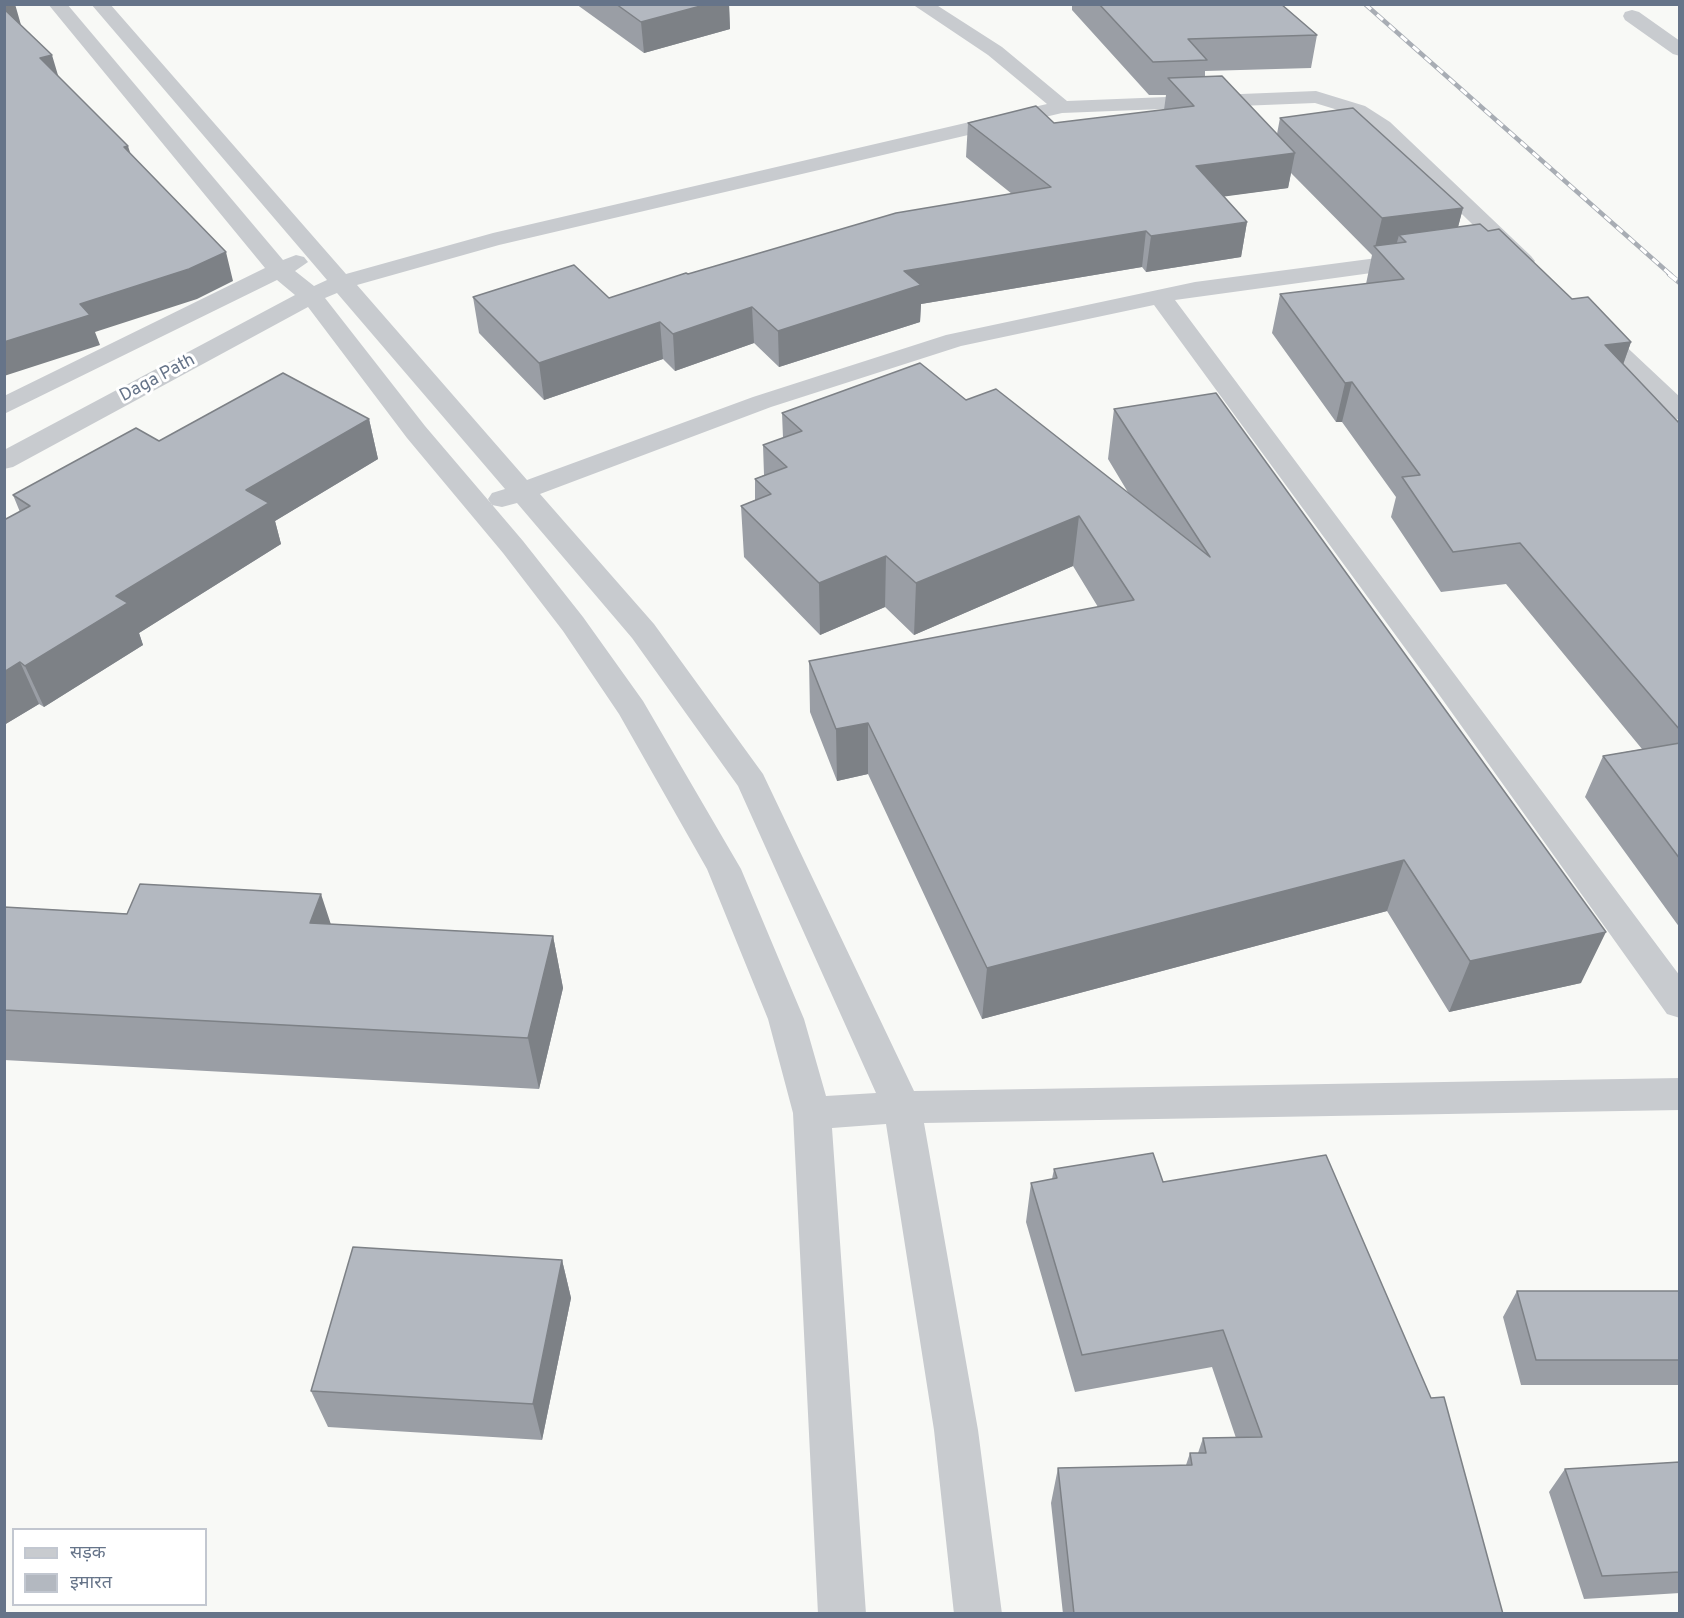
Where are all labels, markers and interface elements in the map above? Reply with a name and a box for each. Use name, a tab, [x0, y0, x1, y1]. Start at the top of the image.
street label: Daga Path	[117, 350, 199, 408]
legend	[12, 1528, 207, 1606]
text: सड़क	[70, 1542, 106, 1565]
text: इमारत	[70, 1572, 112, 1595]

